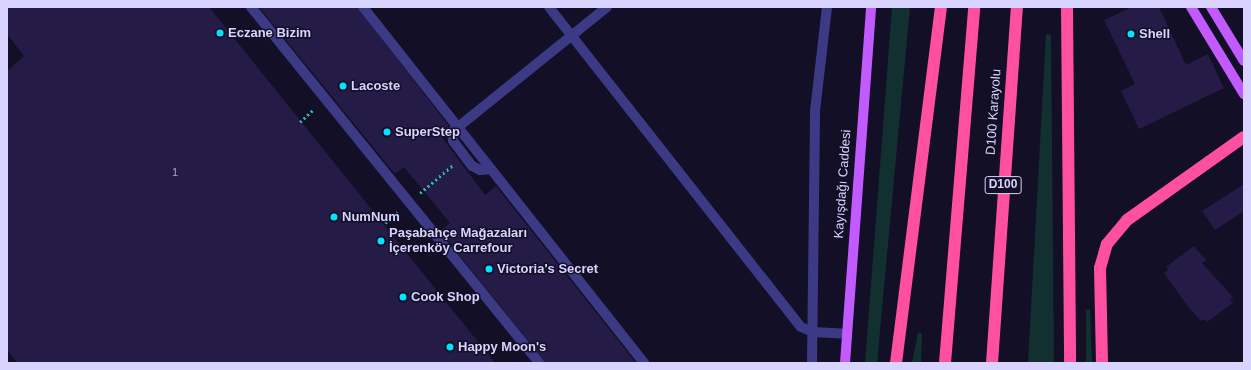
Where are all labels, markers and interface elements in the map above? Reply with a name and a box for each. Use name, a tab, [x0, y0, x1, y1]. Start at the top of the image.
place label: Eczane Bizim	[228, 25, 311, 41]
place label: Shell	[1139, 26, 1170, 42]
marker: Eczane Bizim	[215, 28, 225, 38]
marker: Shell	[1126, 29, 1136, 39]
street label: D100 Karayolu	[983, 69, 1005, 155]
place label: Lacoste	[351, 78, 400, 94]
marker: Lacoste	[338, 81, 348, 91]
place label: SuperStep	[395, 124, 460, 140]
marker: SuperStep	[382, 127, 392, 137]
street label: Kayışdağı Caddesi	[831, 129, 855, 239]
house number: 1	[172, 165, 178, 179]
road number: D100	[984, 175, 1022, 195]
place label: NumNum	[342, 209, 400, 225]
marker: NumNum	[329, 212, 339, 222]
place label: Paşabahçe Mağazaları İçerenköy Carrefour	[389, 226, 527, 257]
marker: Paşabahçe Mağazaları İçerenköy Carrefour	[376, 236, 386, 246]
place label: Victoria's Secret	[497, 261, 598, 277]
marker: Victoria's Secret	[484, 264, 494, 274]
place label: Cook Shop	[411, 289, 480, 305]
marker: Cook Shop	[398, 292, 408, 302]
place label: Happy Moon's	[458, 339, 546, 355]
marker: Happy Moon's	[445, 342, 455, 352]

